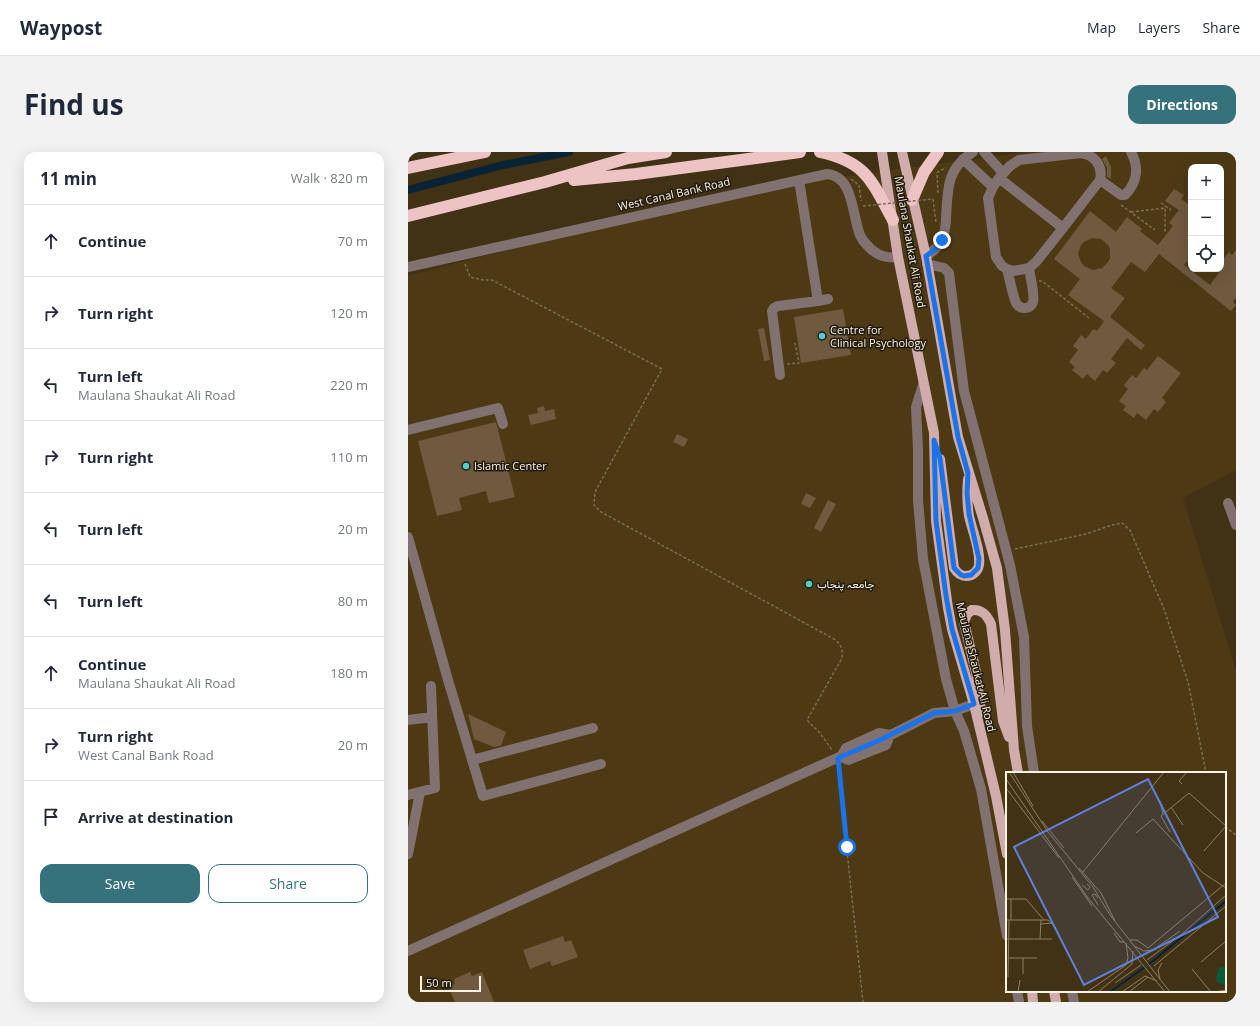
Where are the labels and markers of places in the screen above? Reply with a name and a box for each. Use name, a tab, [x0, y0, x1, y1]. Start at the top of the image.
place label: Centre for Clinical Psychology	[830, 322, 926, 350]
marker: Centre for Clinical Psychology	[817, 331, 827, 341]
place label: Islamic Center	[474, 458, 547, 473]
marker: Islamic Center	[461, 461, 471, 471]
place label: جامعہ پنجاب	[817, 576, 875, 592]
marker: جامعہ پنجاب	[804, 579, 814, 589]

